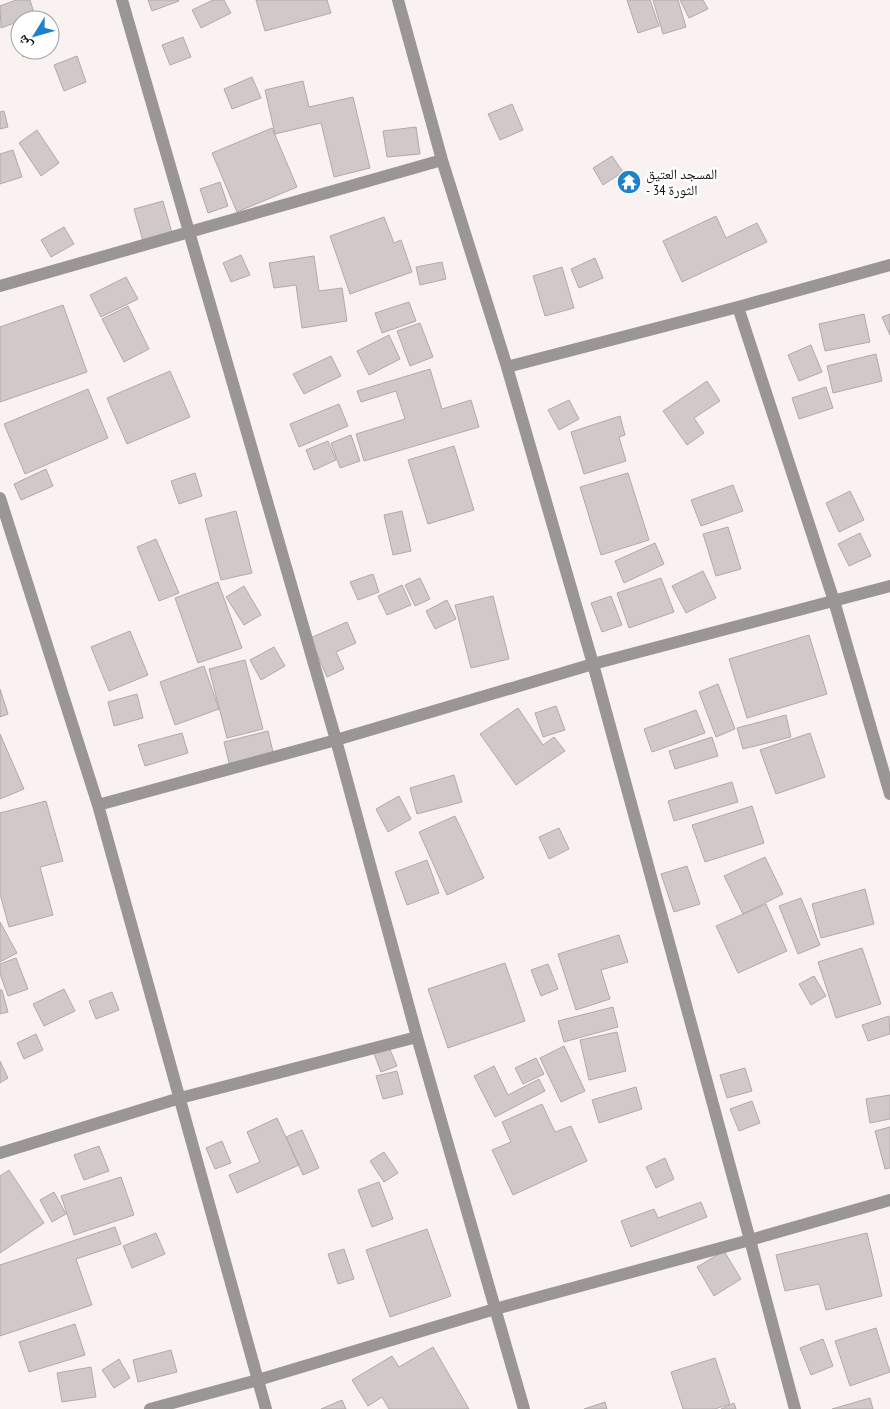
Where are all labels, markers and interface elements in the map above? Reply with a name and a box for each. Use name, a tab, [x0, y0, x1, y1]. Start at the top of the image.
north arrow	[10, 10, 60, 60]
text: ش	[13, 31, 36, 54]
place label: المسجد العتيق - الثورة 34	[646, 165, 717, 199]
temple icon: المسجد العتيق - الثورة 34	[616, 169, 642, 195]

